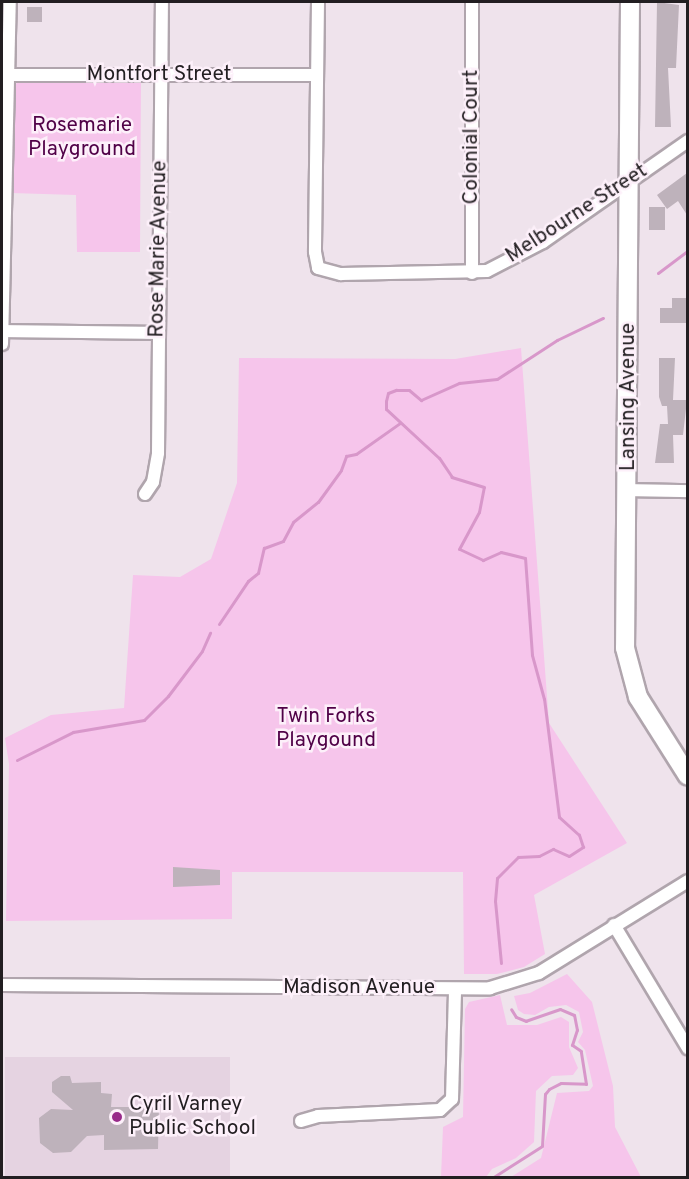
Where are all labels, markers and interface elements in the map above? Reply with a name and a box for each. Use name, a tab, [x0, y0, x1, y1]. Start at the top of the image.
street label: Montfort Street	[86, 62, 232, 88]
street label: Colonial Court	[459, 70, 485, 204]
park label: Rosemarie Playground	[28, 113, 136, 163]
street label: Melbourne Street	[501, 159, 653, 269]
street label: Rose Marie Avenue	[145, 160, 173, 338]
street label: Lansing Avenue	[616, 322, 642, 472]
park label: Twin Forks Playgound	[276, 704, 376, 754]
street label: Madison Avenue	[283, 975, 435, 1001]
place label: Cyril Varney Public School	[129, 1092, 256, 1142]
marker: Cyril Varney Public School	[110, 1110, 124, 1124]

